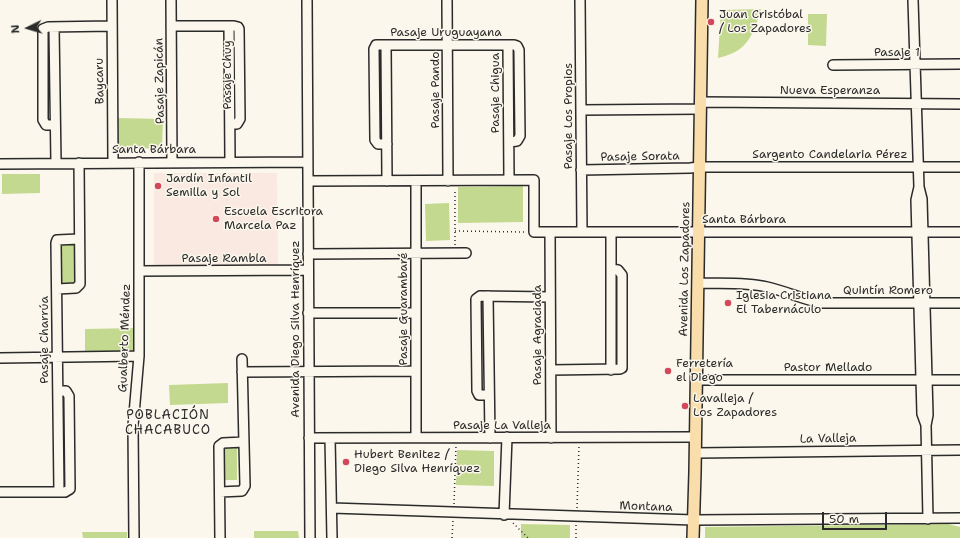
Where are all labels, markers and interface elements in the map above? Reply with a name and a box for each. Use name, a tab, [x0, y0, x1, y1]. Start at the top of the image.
north arrow	[8, 8, 48, 48]
place label: Juan Cristóbal / Los Zapadores	[719, 8, 812, 36]
marker: Juan Cristóbal / Los Zapadores	[706, 17, 716, 27]
text: N	[8, 24, 23, 34]
street label: Pasaje Uruguayana	[390, 26, 502, 40]
street label: Pasaje Zapicán	[152, 38, 168, 124]
street label: Pasaje Chuy	[221, 40, 235, 110]
street label: Pasaje 1	[874, 46, 920, 60]
street label: Pasaje Pando	[429, 52, 443, 128]
street label: Pasaje Chigua	[489, 53, 503, 133]
street label: Baycaru	[92, 58, 108, 104]
street label: Pasaje Los Propios	[562, 63, 576, 169]
street label: Nueva Esperanza	[780, 84, 880, 98]
street label: Santa Bárbara	[112, 143, 196, 157]
street label: Sargento Candelaria Pérez	[752, 148, 908, 162]
street label: Pasaje Sorata	[600, 149, 680, 165]
place label: Jardín Infantil Semilla y Sol	[166, 172, 252, 200]
marker: Jardín Infantil Semilla y Sol	[153, 181, 163, 191]
street label: Avenida Los Zapadores	[677, 201, 693, 337]
place label: Escuela Escritora Marcela Paz	[224, 205, 323, 233]
street label: Santa Bárbara	[702, 213, 786, 227]
marker: Escuela Escritora Marcela Paz	[211, 214, 221, 224]
street label: Avenida Diego Silva Henríquez	[289, 240, 303, 418]
street label: Pasaje Rambla	[182, 252, 266, 266]
street label: Pasaje Guarambaré	[397, 253, 411, 365]
street label: Gualberto Méndez	[116, 283, 134, 393]
street label: Quintín Romero	[843, 284, 933, 298]
street label: Pasaje Agraciada	[531, 285, 545, 385]
place label: Iglesia Cristiana El Tabernáculo	[736, 289, 831, 317]
street label: Pasaje Charrúa	[38, 296, 52, 384]
marker: Iglesia Cristiana El Tabernáculo	[723, 298, 733, 308]
place label: Ferretería el Diego	[676, 357, 733, 385]
street label: Pastor Mellado	[784, 361, 872, 375]
marker: Ferretería el Diego	[663, 366, 673, 376]
place label: Lavalleja / Los Zapadores	[693, 392, 777, 420]
marker: Lavalleja / Los Zapadores	[680, 401, 690, 411]
district label: POBLACIÓN CHACABUCO	[125, 408, 211, 439]
street label: Pasaje La Valleja	[453, 419, 551, 433]
street label: La Valleja	[799, 431, 857, 447]
place label: Hubert Benitez / Diego Silva Henríquez	[354, 448, 480, 476]
marker: Hubert Benitez / Diego Silva Henríquez	[341, 457, 351, 467]
street label: Montana	[619, 499, 673, 515]
scale bar	[824, 504, 889, 530]
text: 50 m	[829, 511, 859, 527]

